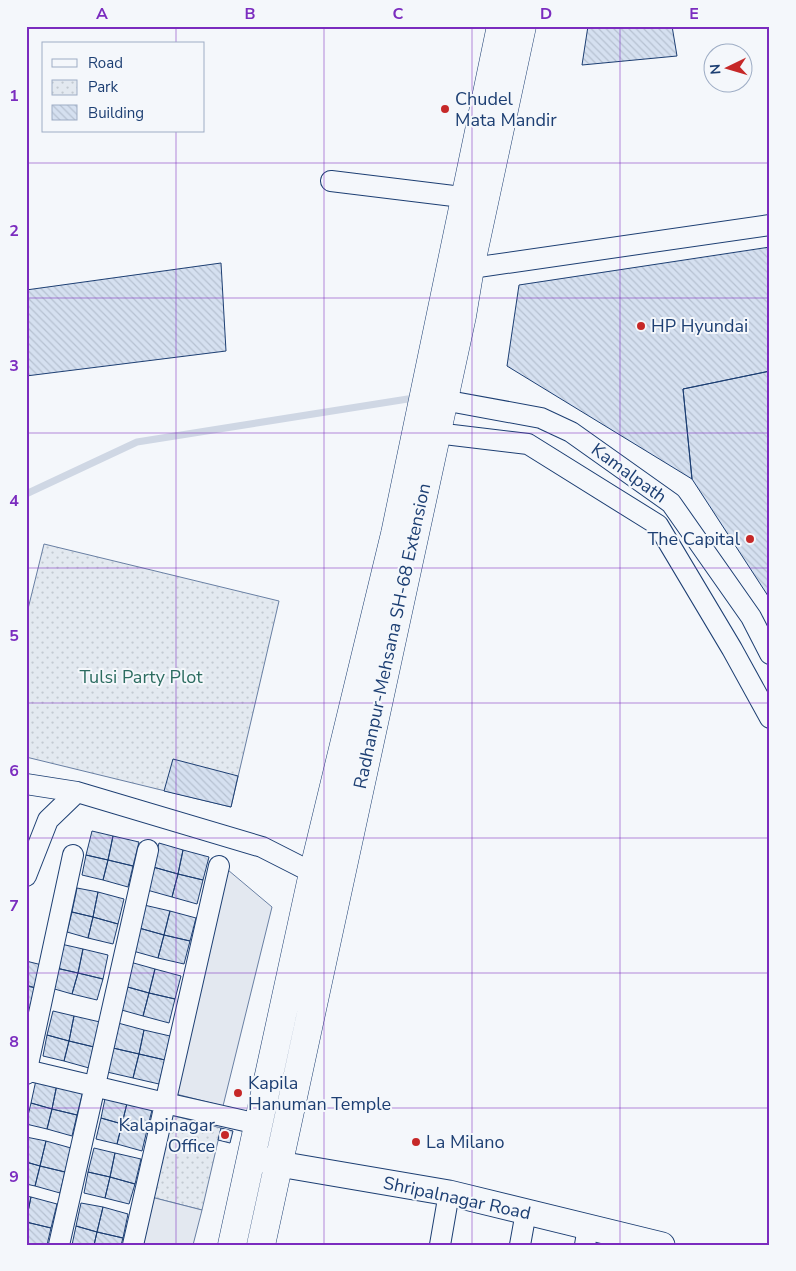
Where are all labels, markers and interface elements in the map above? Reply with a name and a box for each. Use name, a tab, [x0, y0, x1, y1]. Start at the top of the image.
text: A	[96, 3, 108, 25]
text: B	[244, 3, 256, 25]
text: C	[393, 3, 404, 25]
text: D	[540, 3, 552, 25]
text: E	[689, 3, 699, 25]
legend	[42, 42, 205, 132]
north arrow	[704, 42, 754, 92]
text: Road	[88, 53, 123, 73]
text: N	[706, 63, 725, 75]
text: Park	[88, 77, 118, 97]
text: 1	[9, 85, 19, 107]
place label: Chudel Mata Mandir	[455, 87, 557, 132]
text: Building	[88, 103, 144, 123]
marker: Chudel Mata Mandir	[439, 103, 451, 115]
text: 2	[9, 220, 19, 242]
place label: HP Hyundai	[651, 314, 748, 338]
marker: HP Hyundai	[635, 320, 647, 332]
text: 3	[9, 355, 19, 377]
street label: Kamalpath	[587, 438, 671, 508]
street label: Radhanpur-Mehsana SH-68 Extension	[348, 481, 436, 791]
text: 4	[9, 490, 19, 512]
place label: The Capital	[648, 527, 741, 551]
marker: The Capital	[744, 533, 756, 545]
text: 5	[9, 625, 19, 647]
park label: Tulsi Party Plot	[80, 665, 203, 689]
text: 6	[9, 760, 19, 782]
text: 7	[9, 895, 19, 917]
text: 8	[9, 1031, 19, 1053]
place label: Kapila Hanuman Temple	[248, 1071, 391, 1116]
marker: Kapila Hanuman Temple	[232, 1087, 244, 1099]
place label: Kalapinagar Office	[118, 1113, 216, 1158]
marker: Kalapinagar Office	[219, 1129, 231, 1141]
place label: La Milano	[426, 1130, 505, 1154]
marker: La Milano	[410, 1136, 422, 1148]
text: 9	[9, 1166, 19, 1188]
street label: Shripalnagar Road	[381, 1171, 533, 1225]

